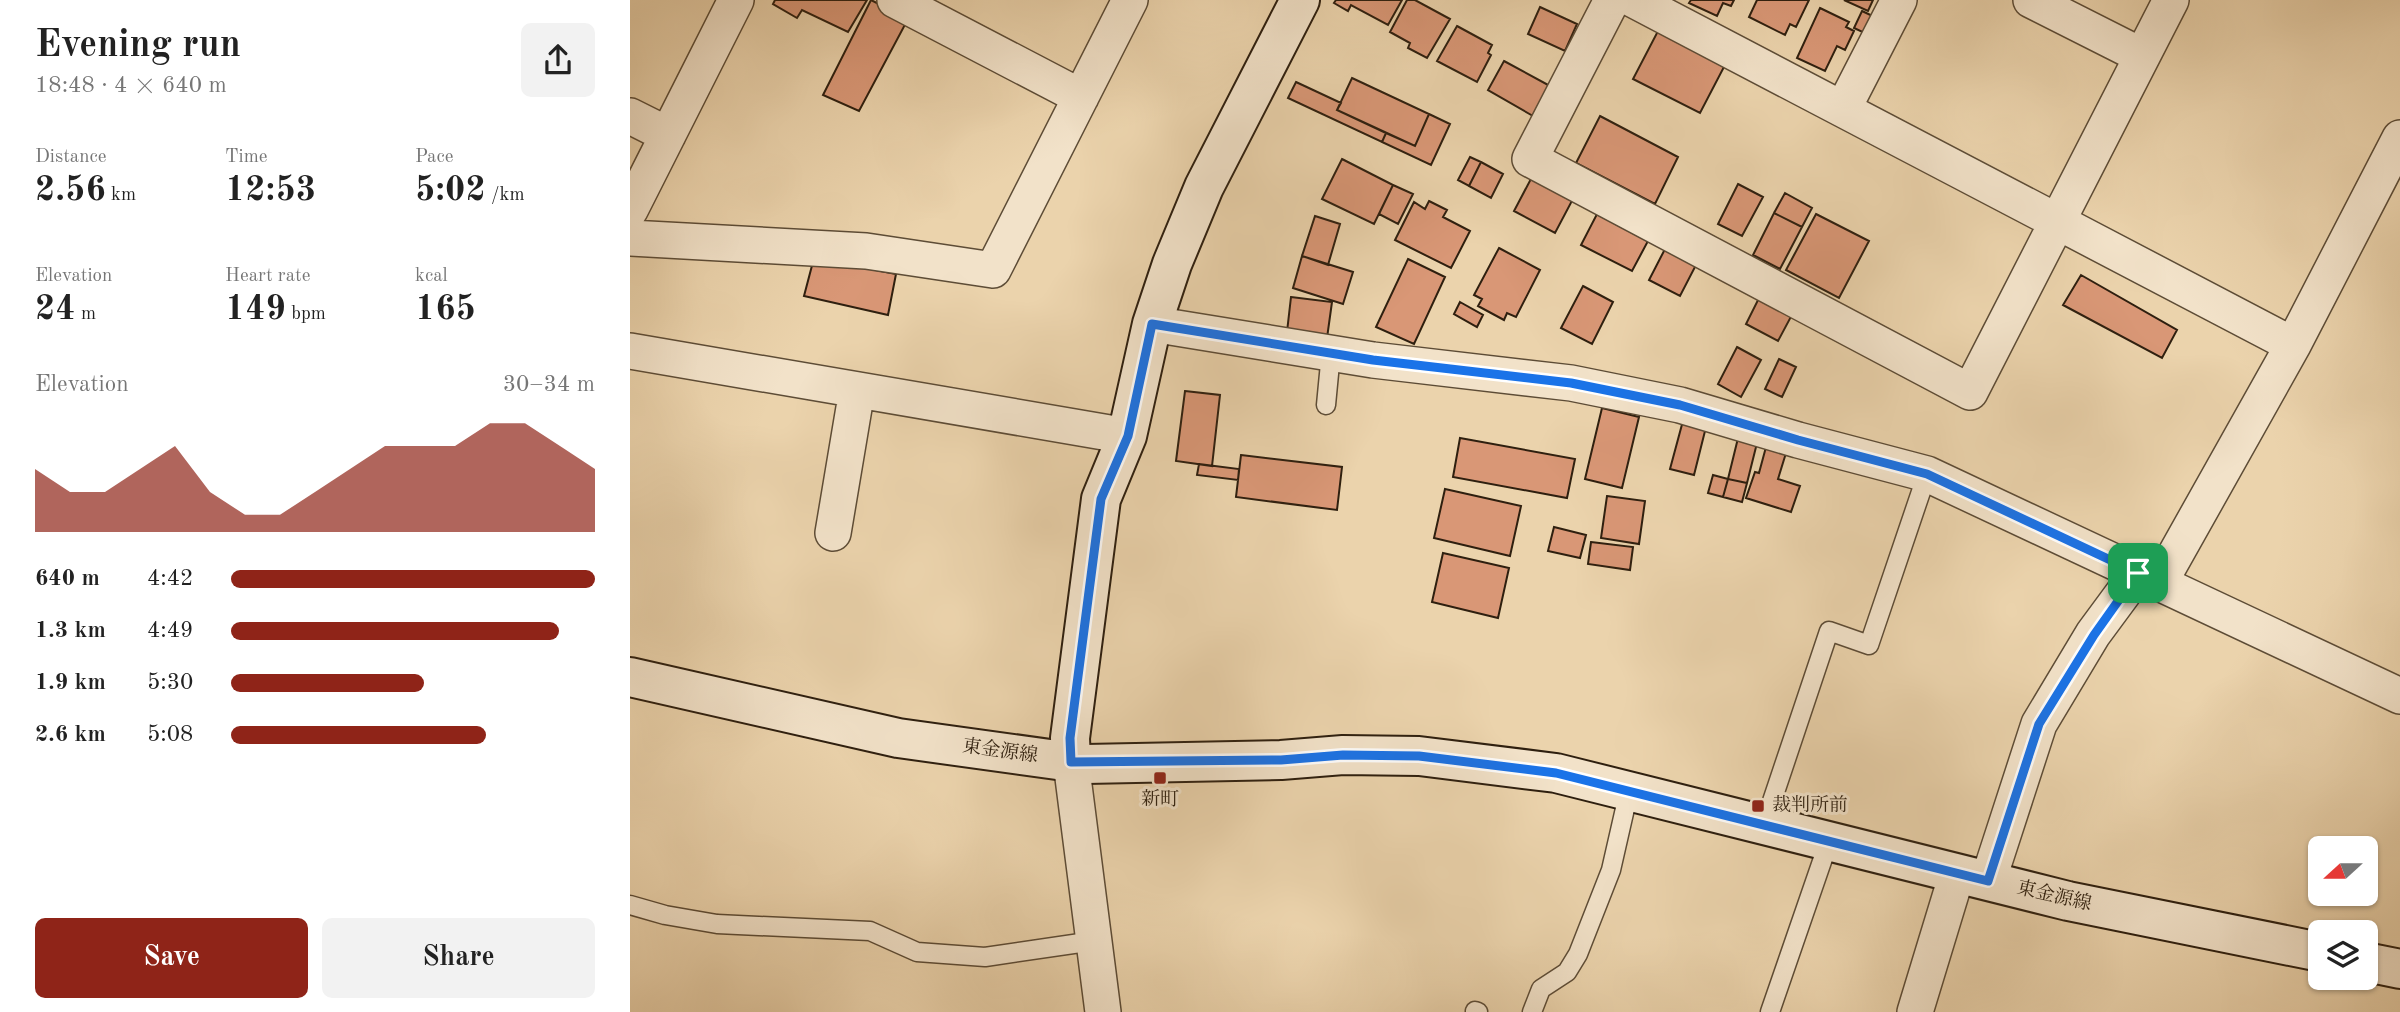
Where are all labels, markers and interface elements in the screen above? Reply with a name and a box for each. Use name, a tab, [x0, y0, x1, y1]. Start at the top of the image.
button: share	[521, 23, 595, 97]
text: Evening run	[35, 27, 241, 65]
text: 18:48 · 4 × 640 m	[35, 74, 227, 97]
text: Distance	[35, 148, 107, 167]
text: Time	[225, 148, 268, 167]
text: Pace	[415, 148, 454, 167]
text: 2.56	[35, 173, 106, 208]
text: 12:53	[225, 173, 316, 208]
text: 5:02	[415, 173, 486, 208]
text: km	[106, 186, 136, 205]
text: /km	[486, 186, 525, 205]
text: Elevation	[35, 267, 112, 286]
text: Heart rate	[225, 267, 310, 286]
text: kcal	[415, 267, 448, 286]
text: 24	[35, 292, 76, 327]
text: 149	[225, 292, 286, 327]
text: 165	[415, 292, 476, 327]
text: m	[76, 305, 96, 324]
text: bpm	[286, 305, 326, 324]
text: Elevation	[35, 373, 129, 396]
text: 30–34 m	[503, 373, 595, 396]
pin	[2108, 543, 2168, 603]
icon: arrive	[2119, 554, 2157, 592]
text: 640 m	[35, 567, 100, 590]
text: 4:42	[147, 567, 193, 590]
text: 1.3 km	[35, 619, 106, 642]
text: 4:49	[147, 619, 193, 642]
text: 1.9 km	[35, 671, 106, 694]
text: 5:30	[147, 671, 193, 694]
text: 2.6 km	[35, 723, 106, 746]
text: 5:08	[147, 723, 193, 746]
street label: 東金源線	[961, 734, 1039, 767]
marker: 新町	[1152, 770, 1168, 786]
place label: 新町	[1141, 789, 1179, 810]
place label: 裁判所前	[1772, 794, 1848, 816]
marker: 裁判所前	[1750, 798, 1766, 814]
north arrow	[2308, 836, 2378, 906]
map controls	[2308, 836, 2378, 990]
street label: 東金源線	[2015, 876, 2094, 915]
button: Save	[35, 918, 308, 998]
button: Share	[322, 918, 595, 998]
button: layers	[2308, 920, 2378, 990]

